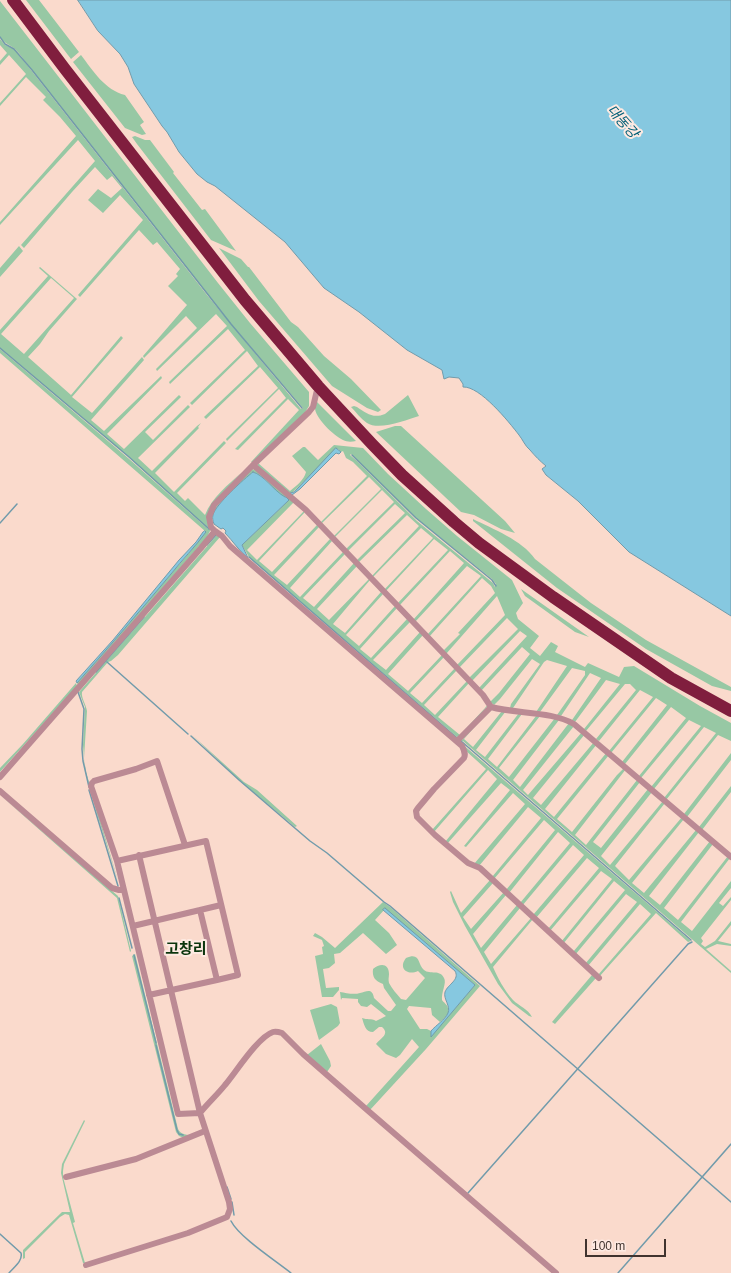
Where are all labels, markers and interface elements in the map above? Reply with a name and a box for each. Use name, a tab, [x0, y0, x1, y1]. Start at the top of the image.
water label: 대동강	[603, 102, 641, 142]
district label: 고창리	[165, 941, 207, 959]
scale bar	[587, 1231, 668, 1257]
text: 100 m	[592, 1239, 625, 1253]

